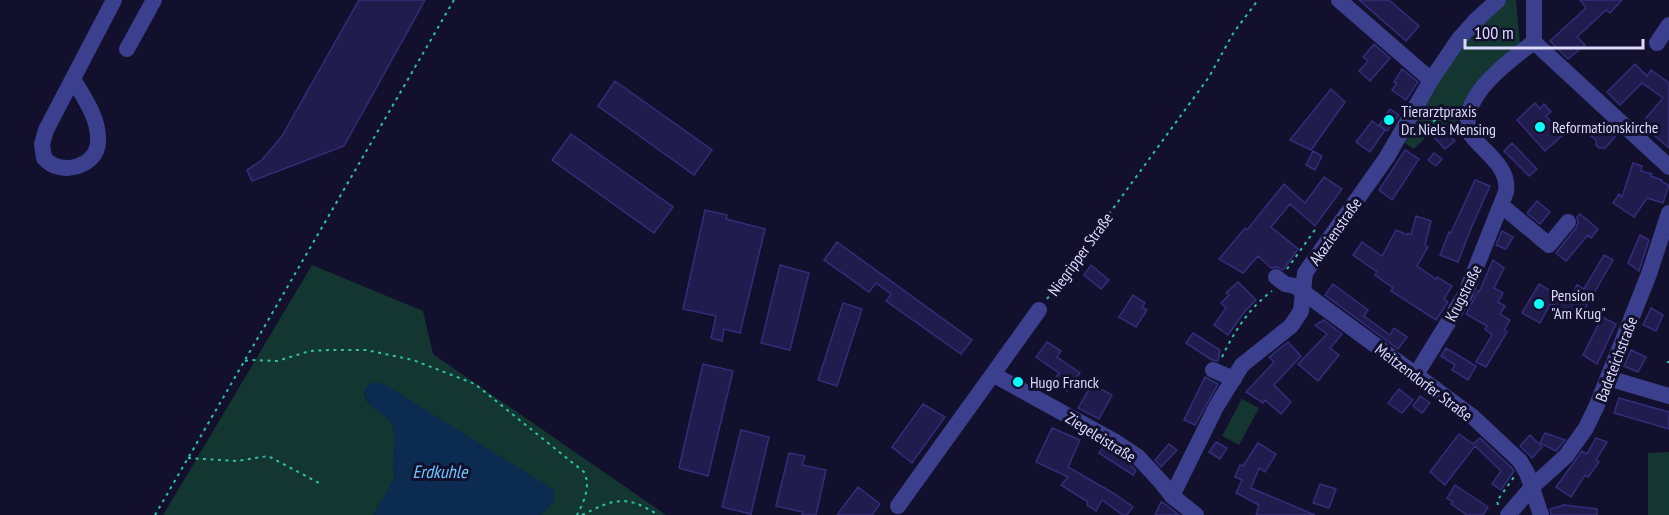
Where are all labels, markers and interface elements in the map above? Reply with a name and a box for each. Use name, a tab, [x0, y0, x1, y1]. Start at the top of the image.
scale bar	[1465, 12, 1644, 50]
text: 100 m	[1474, 21, 1514, 44]
place label: Tierarztpraxis Dr. Niels Mensing	[1401, 101, 1496, 139]
marker: Tierarztpraxis Dr. Niels Mensing	[1382, 113, 1396, 127]
place label: Reformationskirche	[1552, 117, 1658, 137]
marker: Reformationskirche	[1533, 120, 1547, 134]
street label: Akazienstraße	[1304, 193, 1366, 269]
street label: Niegripper Straße	[1043, 208, 1117, 300]
street label: Krugstraße	[1440, 261, 1486, 325]
place label: Pension "Am Krug"	[1551, 285, 1606, 323]
marker: Pension "Am Krug"	[1532, 297, 1546, 311]
street label: Badeteichstraße	[1591, 314, 1641, 404]
street label: Meitzendorfer Straße	[1371, 339, 1477, 425]
place label: Hugo Franck	[1030, 372, 1100, 392]
marker: Hugo Franck	[1011, 375, 1025, 389]
street label: Ziegeleistraße	[1062, 408, 1140, 466]
water label: Erdkuhle	[413, 460, 469, 483]

